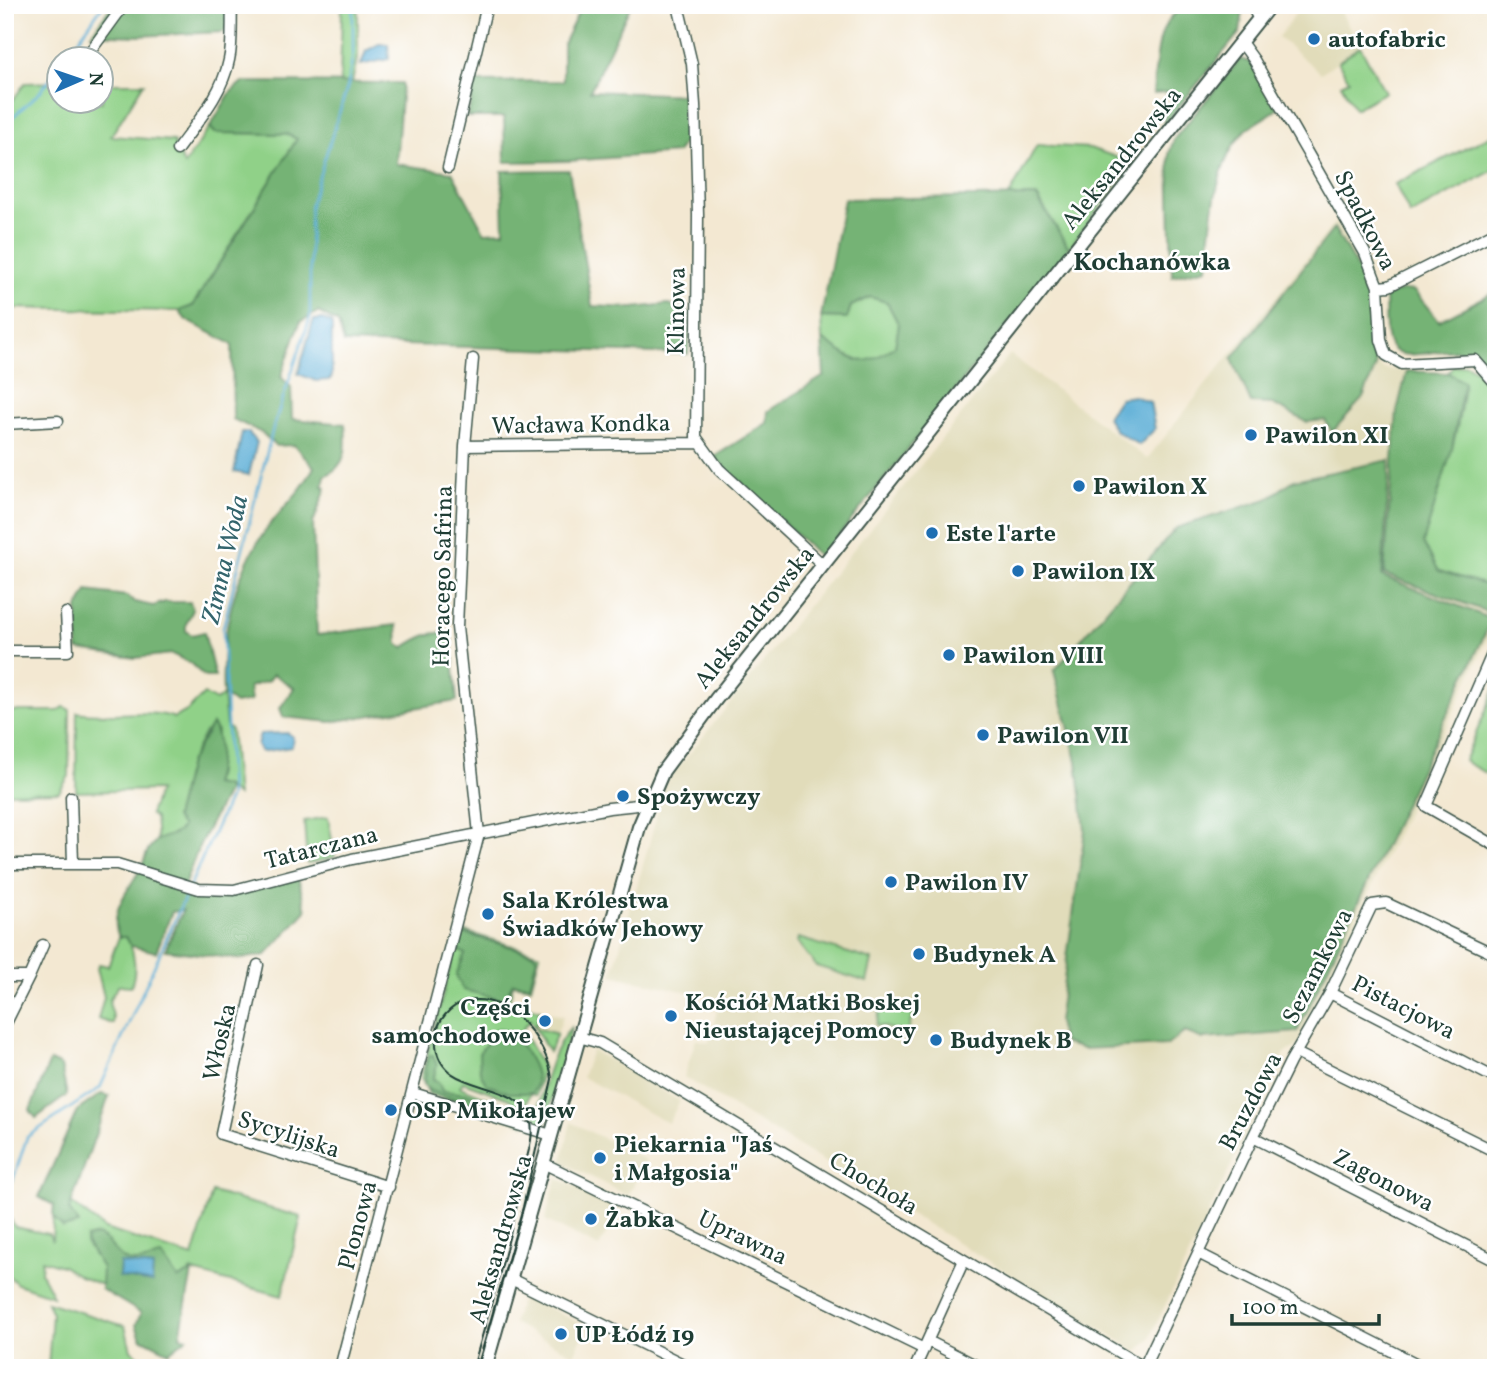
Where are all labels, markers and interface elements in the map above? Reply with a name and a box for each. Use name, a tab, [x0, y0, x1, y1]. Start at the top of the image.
place label: autofabric	[1328, 24, 1446, 58]
marker: autofabric	[1306, 31, 1322, 47]
north arrow	[46, 46, 116, 116]
text: N	[82, 72, 108, 87]
street label: Aleksandrowska	[1054, 81, 1191, 238]
street label: Spadkowa	[1324, 165, 1404, 277]
district label: Kochanówka	[1073, 245, 1231, 281]
street label: Klinowa	[660, 267, 696, 355]
street label: Wacława Kondka	[491, 407, 671, 445]
place label: Pawilon XI	[1265, 420, 1388, 454]
marker: Pawilon XI	[1243, 427, 1259, 443]
place label: Pawilon X	[1093, 471, 1207, 505]
marker: Pawilon X	[1071, 478, 1087, 494]
street label: Horacego Safrina	[425, 485, 463, 667]
water label: Zimna Woda	[193, 492, 258, 628]
place label: Este l'arte	[946, 518, 1056, 552]
marker: Este l'arte	[924, 525, 940, 541]
street label: Aleksandrowska	[687, 540, 824, 697]
place label: Pawilon IX	[1032, 556, 1156, 590]
marker: Pawilon IX	[1010, 563, 1026, 579]
place label: Pawilon VIII	[963, 640, 1104, 674]
marker: Pawilon VIII	[941, 647, 957, 663]
place label: Pawilon VII	[997, 720, 1129, 754]
marker: Pawilon VII	[975, 727, 991, 743]
place label: Spożywczy	[637, 781, 761, 815]
marker: Spożywczy	[615, 788, 631, 804]
street label: Tatarczana	[261, 818, 382, 879]
place label: Pawilon IV	[905, 867, 1029, 901]
marker: Pawilon IV	[883, 874, 899, 890]
place label: Sala Królestwa Świadków Jehowy	[502, 885, 704, 947]
street label: Sezamkowa	[1275, 903, 1362, 1031]
marker: Sala Królestwa Świadków Jehowy	[480, 906, 496, 922]
place label: Budynek A	[933, 939, 1056, 973]
marker: Budynek A	[911, 946, 927, 962]
street label: Pistacjowa	[1345, 968, 1461, 1049]
place label: Kościół Matki Boskej Nieustającej Pomocy	[685, 987, 920, 1049]
place label: Części samochodowe	[372, 992, 531, 1054]
street label: Włoska	[195, 1000, 246, 1085]
marker: Kościół Matki Boskej Nieustającej Pomocy	[663, 1008, 679, 1024]
marker: Części samochodowe	[537, 1013, 553, 1029]
place label: Budynek B	[950, 1025, 1072, 1059]
marker: Budynek B	[928, 1032, 944, 1048]
street label: Bruzdowa	[1212, 1047, 1292, 1157]
place label: OSP Mikołajew	[405, 1095, 576, 1129]
marker: OSP Mikołajew	[383, 1102, 399, 1118]
street label: Sycylijska	[233, 1103, 344, 1168]
place label: Piekarnia "Jaś i Małgosia"	[614, 1129, 773, 1191]
street label: Zagonowa	[1327, 1142, 1440, 1222]
street label: Chochoła	[822, 1145, 924, 1225]
marker: Piekarnia "Jaś i Małgosia"	[592, 1150, 608, 1166]
street label: Aleksandrowska	[461, 1151, 542, 1328]
street label: Plonowa	[331, 1177, 387, 1274]
street label: Uprawna	[691, 1202, 793, 1275]
place label: Żabka	[605, 1204, 675, 1238]
marker: Żabka	[583, 1211, 599, 1227]
scale bar	[1232, 1282, 1378, 1326]
text: 100 m	[1242, 1294, 1299, 1323]
place label: UP Łódź 19	[575, 1319, 694, 1353]
marker: UP Łódź 19	[553, 1326, 569, 1342]

